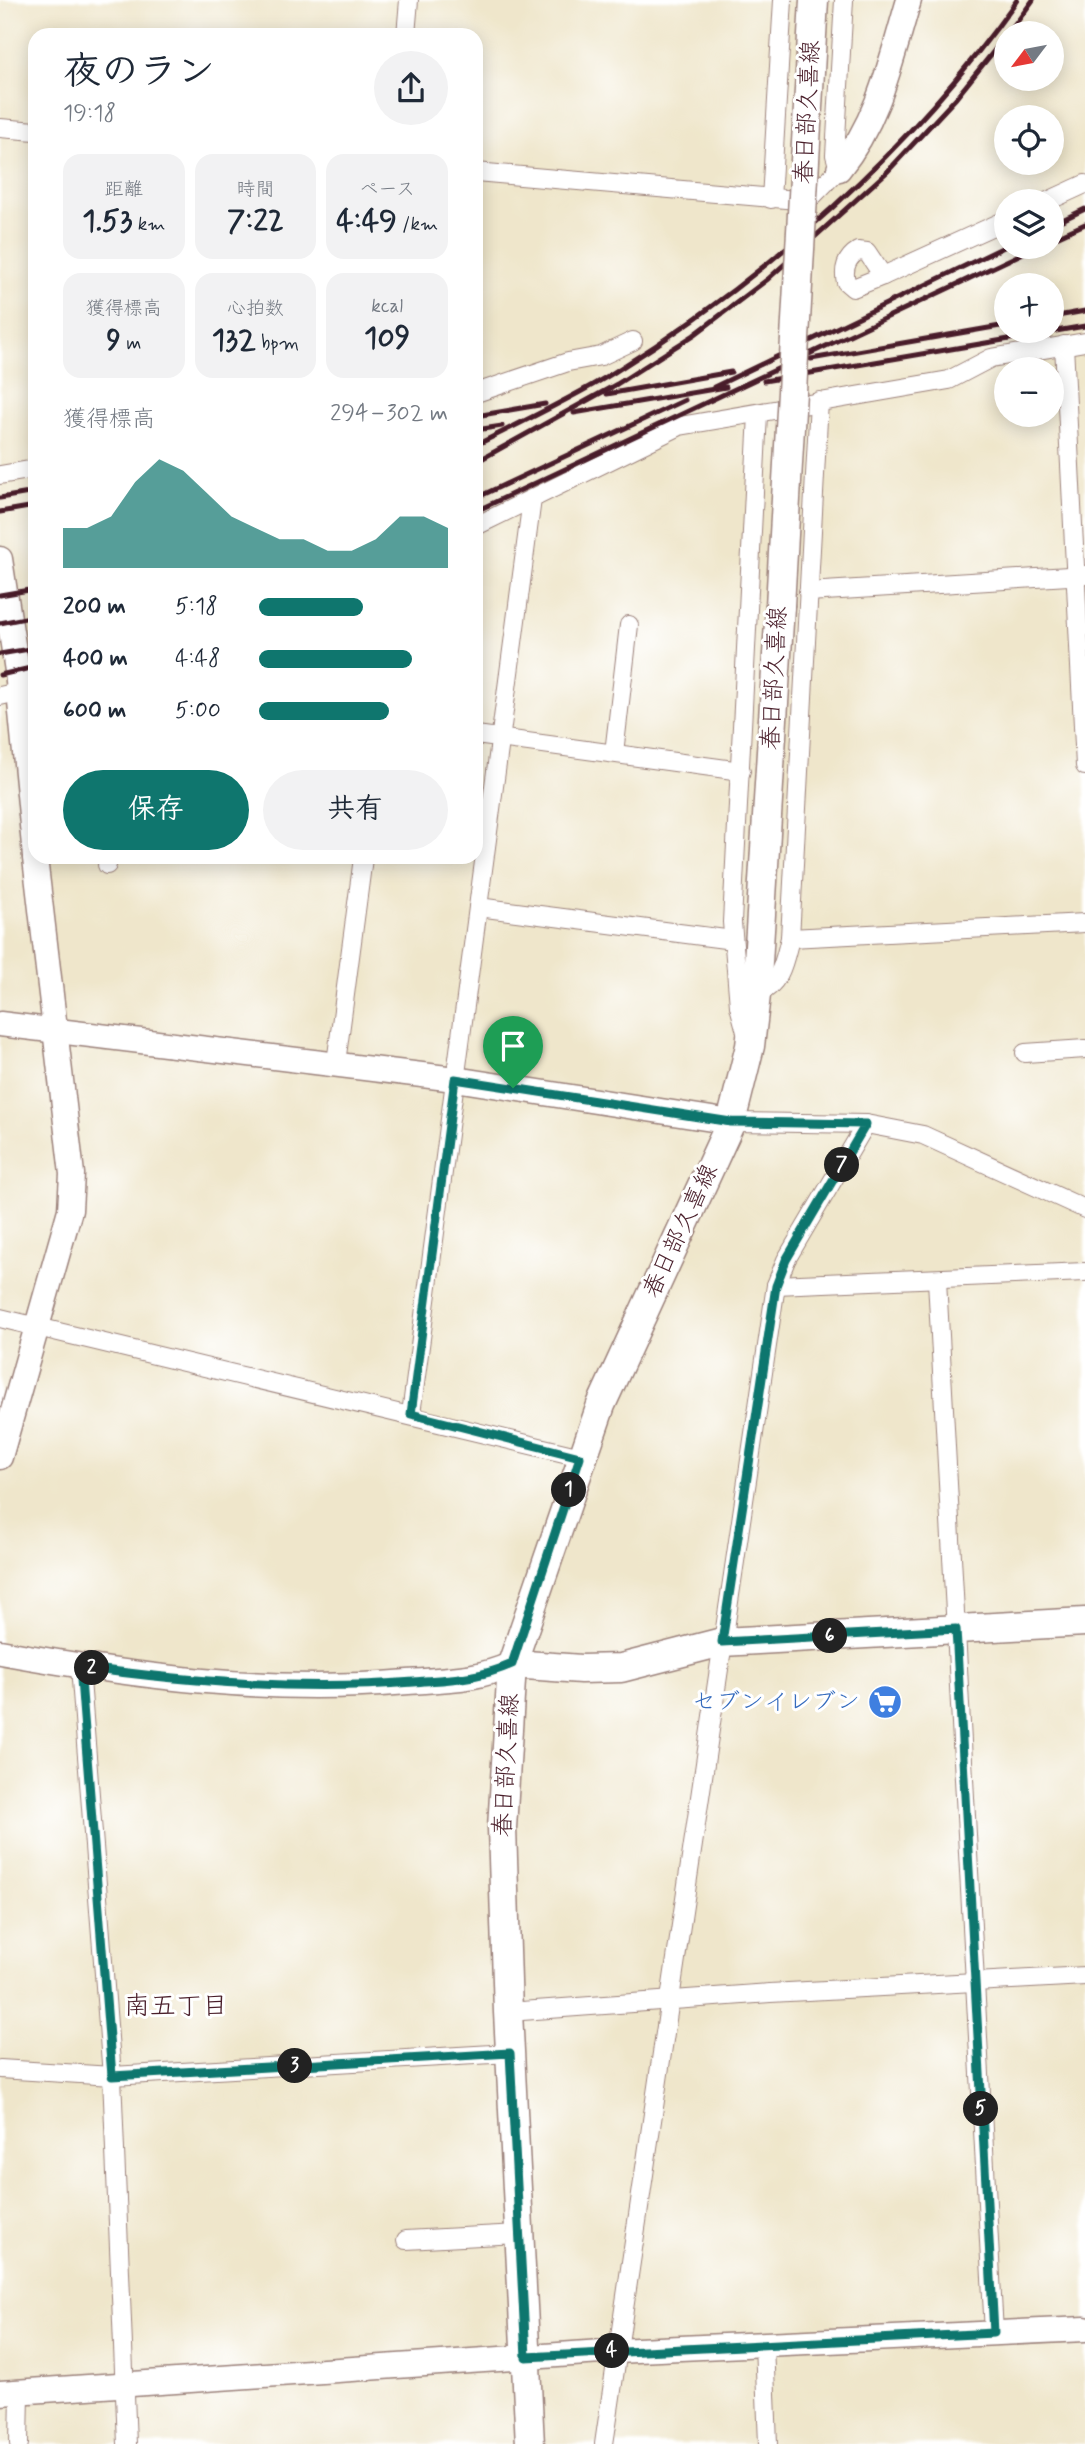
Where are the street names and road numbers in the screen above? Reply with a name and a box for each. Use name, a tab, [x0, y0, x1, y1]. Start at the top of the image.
street label: 春日部久喜線	[789, 39, 827, 185]
street label: 春日部久喜線	[756, 605, 794, 751]
street label: 春日部久喜線	[637, 1159, 725, 1303]
street label: 春日部久喜線	[488, 1692, 526, 1838]

